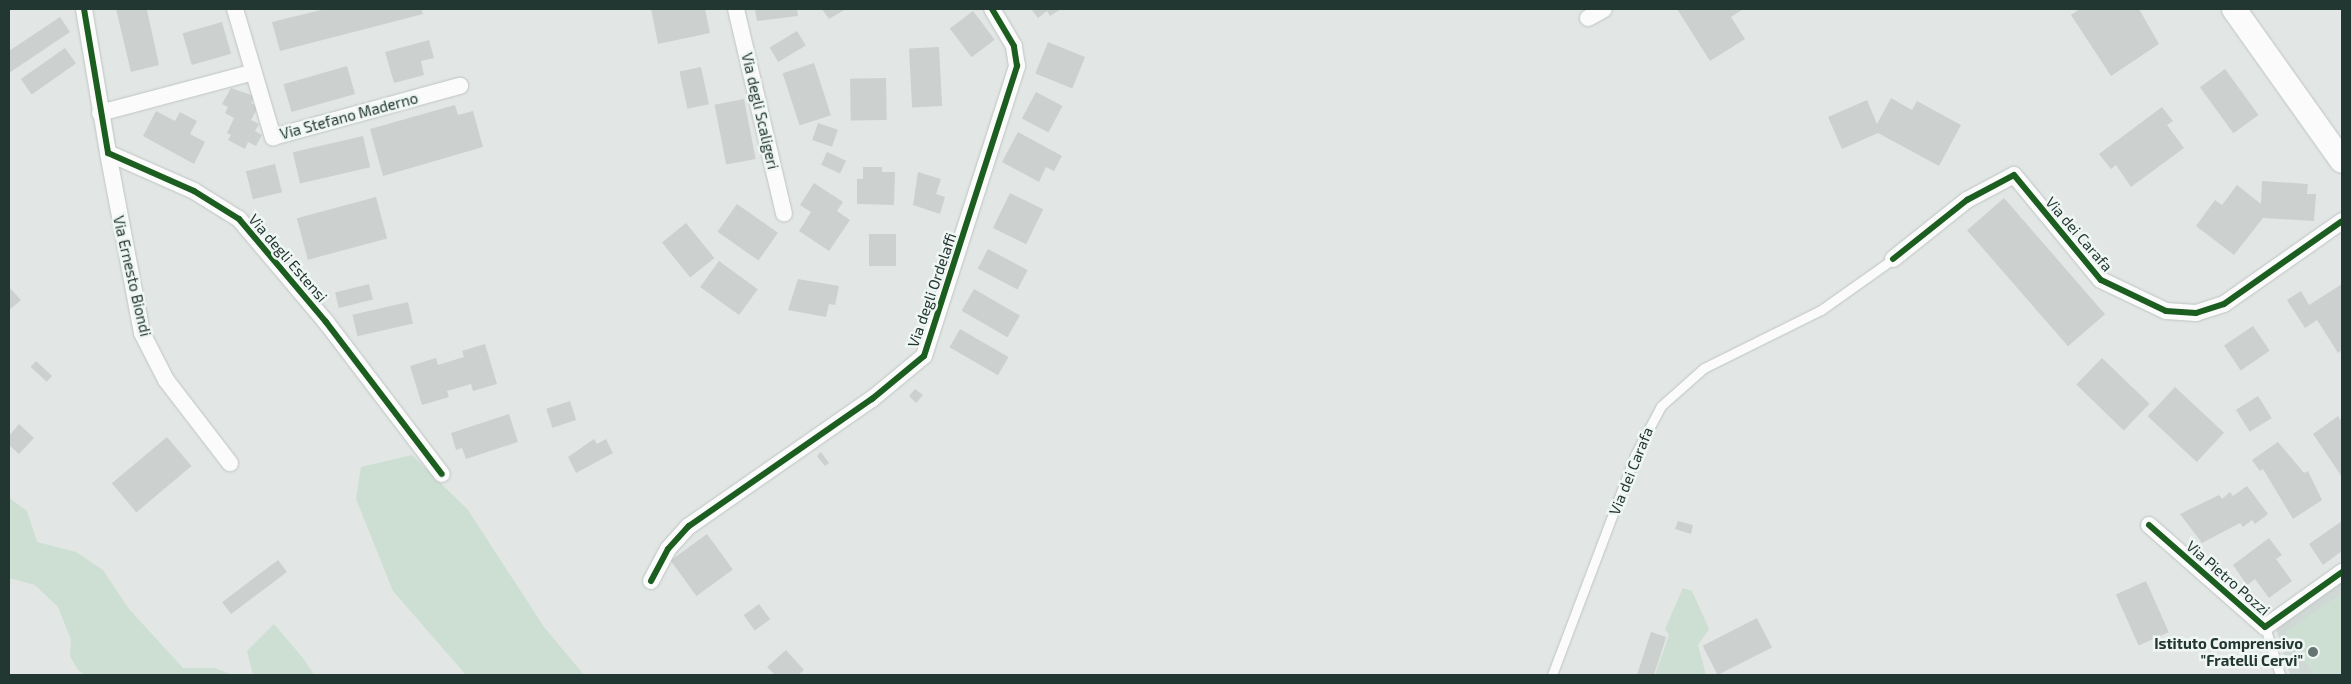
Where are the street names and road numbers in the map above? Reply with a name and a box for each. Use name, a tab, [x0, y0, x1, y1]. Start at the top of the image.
street label: Via degli Scaligeri	[738, 51, 782, 171]
street label: Via Stefano Maderno	[278, 89, 420, 143]
street label: Via dei Carafa	[2042, 193, 2116, 275]
street label: Via degli Estensi	[245, 210, 331, 306]
street label: Via Ernesto Biondi	[109, 214, 155, 338]
street label: Via degli Ordelaffi	[904, 230, 960, 350]
street label: Via dei Carafa	[1605, 424, 1657, 518]
street label: Via Pietro Pozzi	[2183, 537, 2273, 619]

